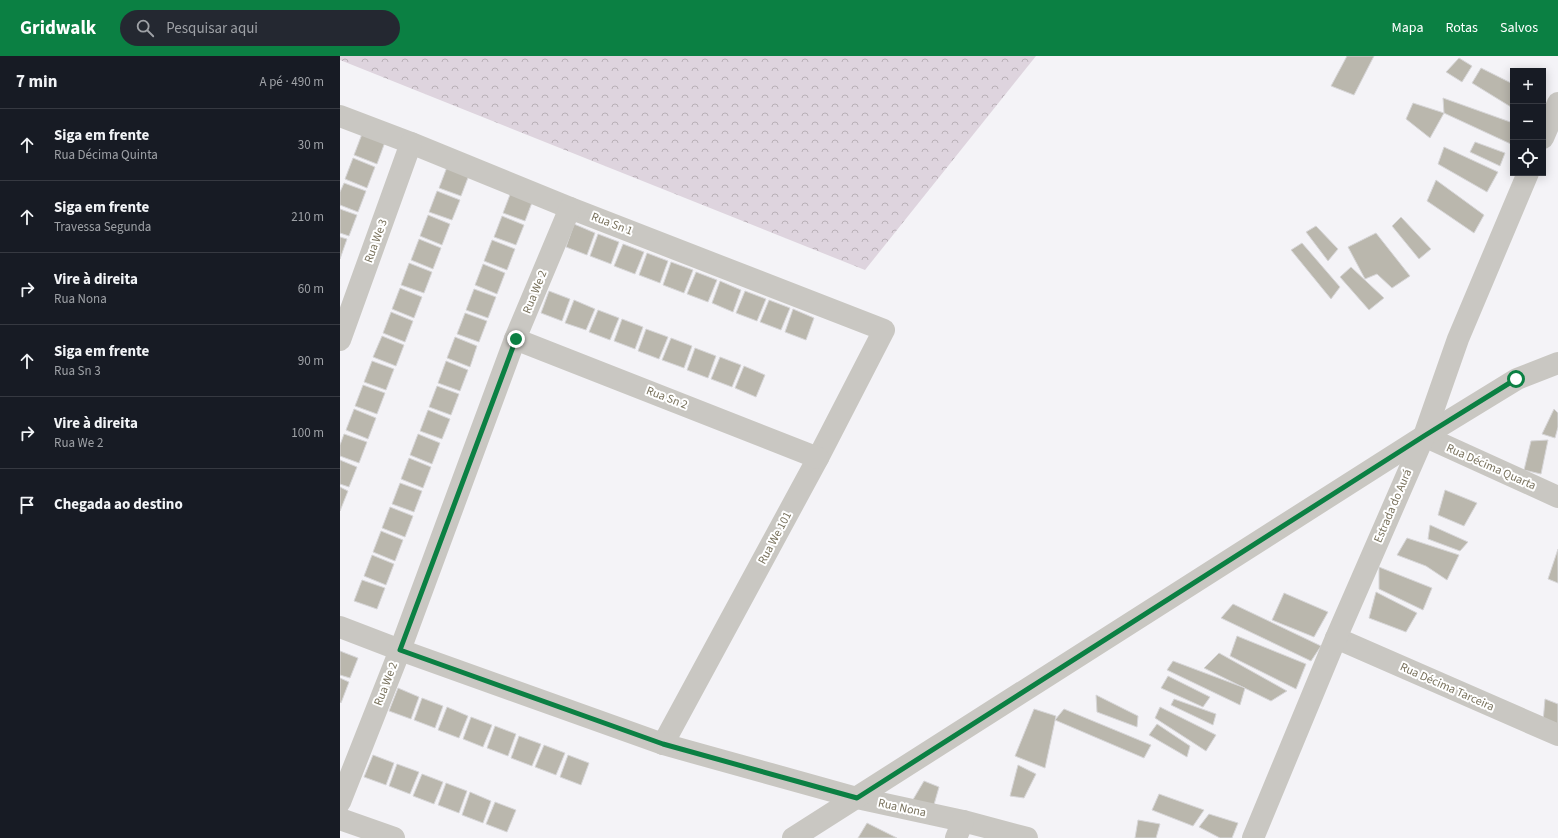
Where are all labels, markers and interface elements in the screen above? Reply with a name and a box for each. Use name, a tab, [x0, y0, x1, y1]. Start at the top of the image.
search box	[120, 10, 400, 46]
text: Gridwalk	[20, 15, 96, 42]
icon: search	[134, 17, 156, 39]
text: Pesquisar aqui	[166, 18, 258, 39]
text: Mapa	[1392, 18, 1423, 38]
text: Rotas	[1445, 18, 1478, 38]
text: Salvos	[1500, 18, 1538, 38]
map controls	[1510, 68, 1546, 176]
button: +	[1510, 68, 1546, 104]
text: 7 min	[16, 70, 57, 94]
text: A pé · 490 m	[259, 73, 324, 91]
button: −	[1510, 104, 1546, 140]
text: Siga em frente	[54, 125, 149, 146]
icon: ahead	[16, 134, 38, 156]
text: 30 m	[298, 136, 324, 154]
button: locate	[1510, 140, 1546, 176]
text: Rua Décima Quinta	[54, 146, 158, 164]
text: Siga em frente	[54, 197, 149, 218]
icon: ahead	[16, 206, 38, 228]
text: 210 m	[291, 208, 324, 226]
street label: Rua Sn 1	[589, 208, 635, 240]
street label: Rua We 3	[360, 217, 392, 265]
text: Travessa Segunda	[54, 218, 151, 236]
street label: Rua We 2	[519, 268, 551, 316]
text: Vire à direita	[54, 269, 138, 290]
icon: right	[16, 278, 38, 300]
text: 60 m	[298, 280, 324, 298]
text: Rua Nona	[54, 290, 107, 308]
route end	[507, 330, 525, 348]
text: Siga em frente	[54, 341, 149, 362]
icon: ahead	[16, 350, 38, 372]
text: 90 m	[298, 352, 324, 370]
text: Rua Sn 3	[54, 362, 101, 380]
route start	[1507, 370, 1525, 388]
street label: Rua Sn 2	[644, 382, 690, 414]
text: Vire à direita	[54, 413, 138, 434]
icon: right	[16, 422, 38, 444]
text: 100 m	[291, 424, 324, 442]
text: Rua We 2	[54, 434, 103, 452]
street label: Rua Décima Quarta	[1443, 440, 1539, 494]
street label: Estrada do Aurá	[1370, 466, 1416, 546]
icon: arrive	[16, 494, 38, 516]
text: Chegada ao destino	[54, 494, 183, 515]
street label: Rua We 101	[754, 509, 796, 567]
street label: Rua Décima Tarceira	[1397, 659, 1497, 715]
street label: Rua We 2	[370, 660, 402, 708]
street label: Rua Nona	[876, 795, 928, 821]

